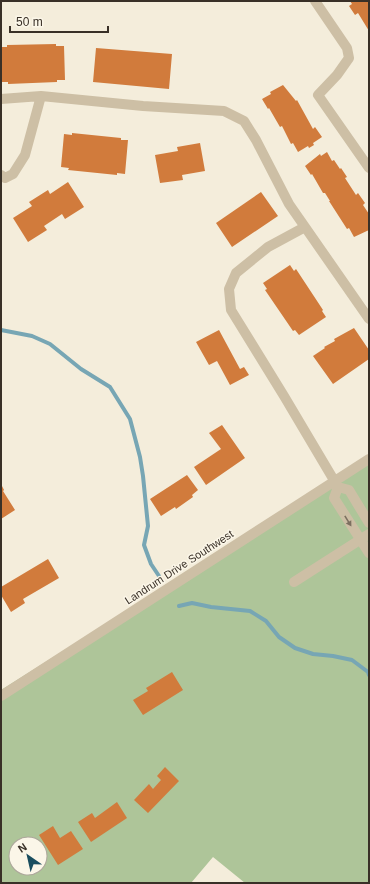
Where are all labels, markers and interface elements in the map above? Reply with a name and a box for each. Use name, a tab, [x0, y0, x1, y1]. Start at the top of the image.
scale bar	[10, 8, 108, 34]
text: 50 m	[16, 15, 43, 29]
one-way arrow	[345, 515, 352, 527]
street label: Landrum Drive Southwest	[123, 528, 235, 606]
north arrow	[8, 836, 48, 876]
text: N	[16, 840, 29, 855]

